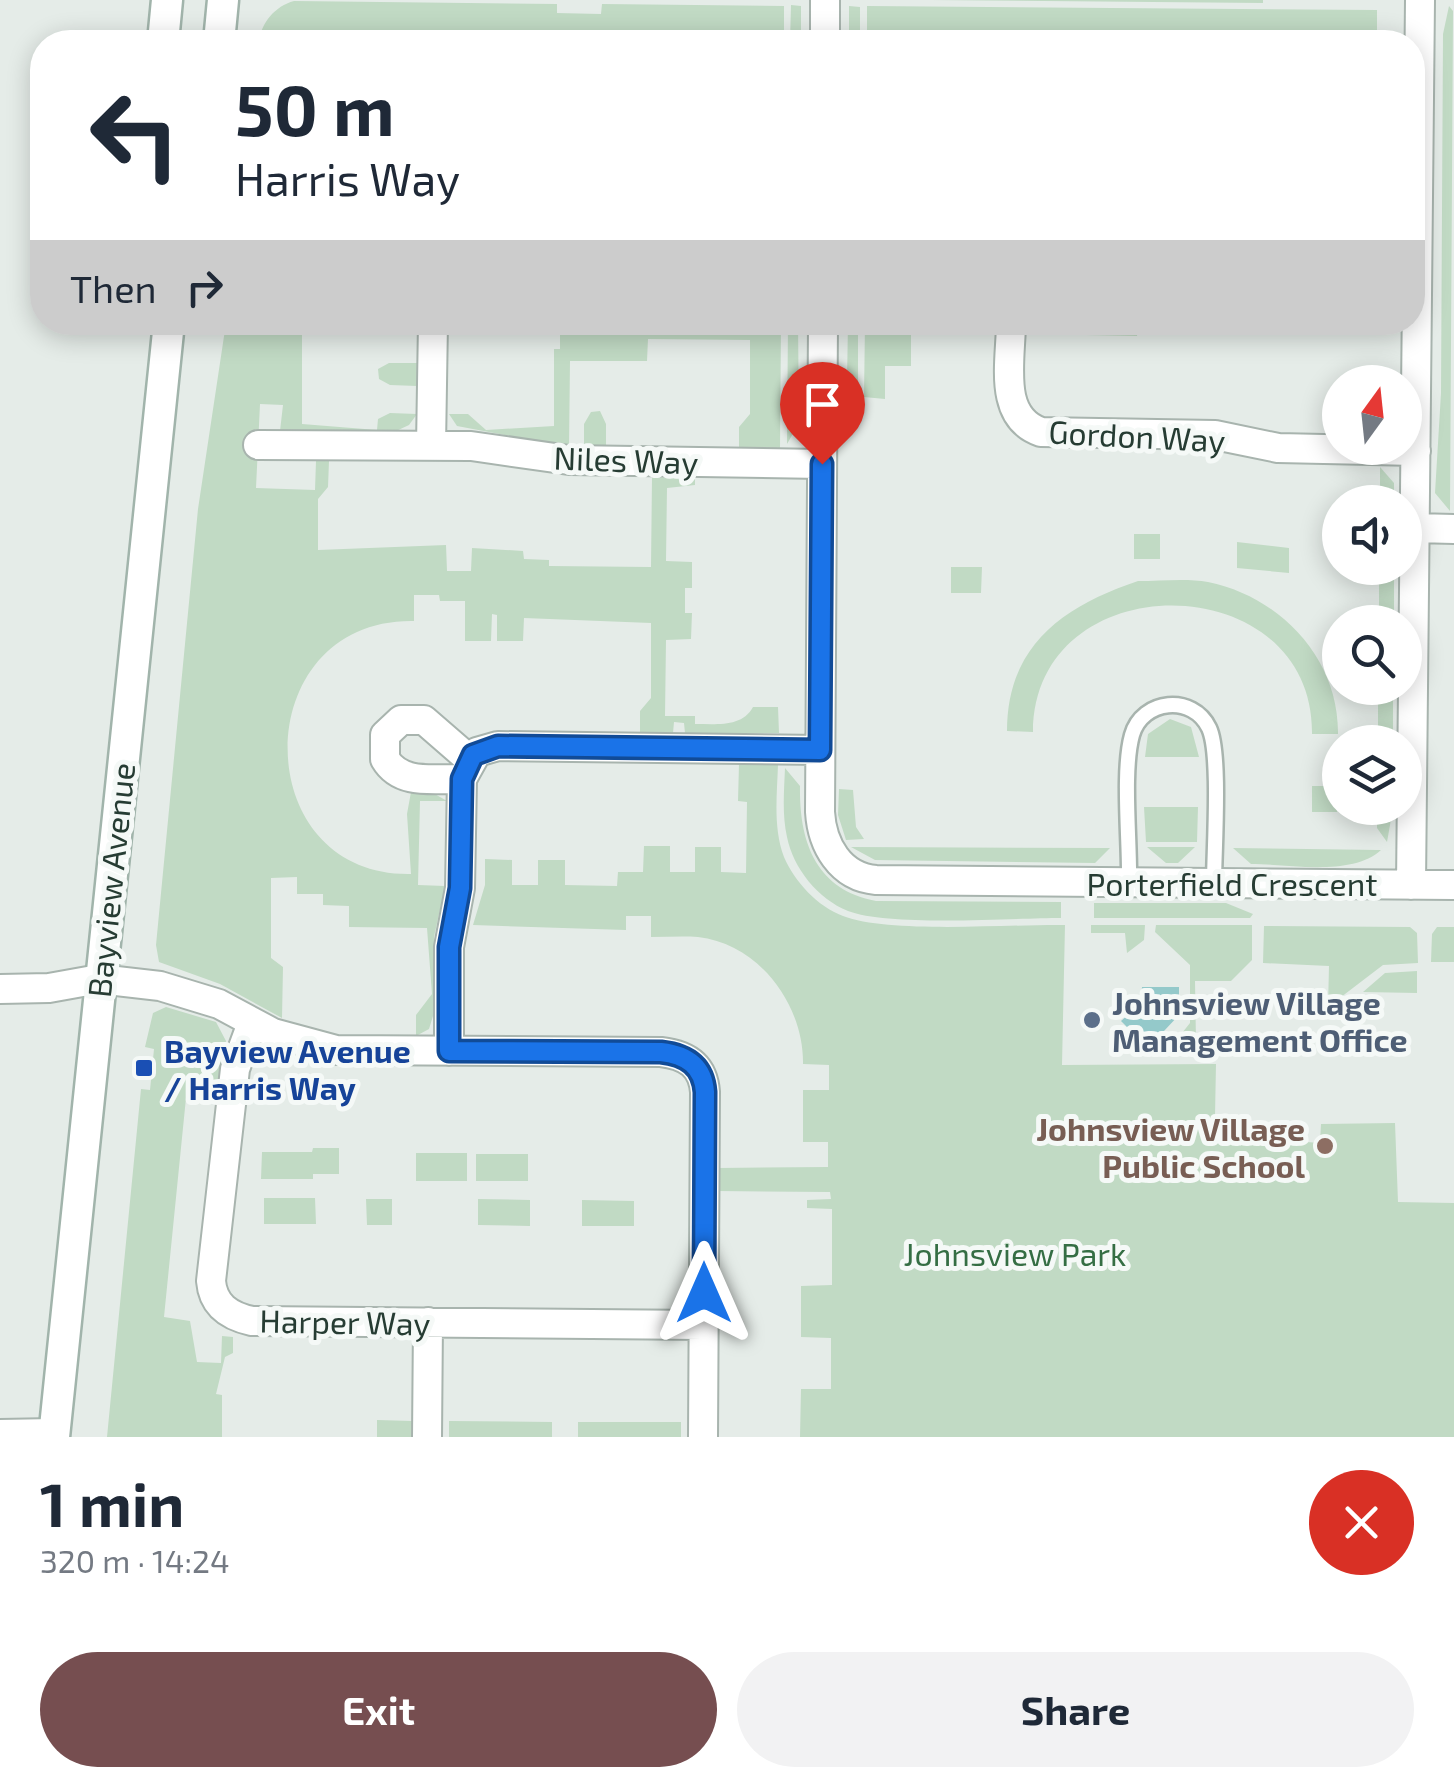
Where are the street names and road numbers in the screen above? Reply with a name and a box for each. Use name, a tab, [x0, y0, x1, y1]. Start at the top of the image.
street label: Gordon Way	[1048, 411, 1226, 459]
street label: Niles Way	[553, 437, 699, 481]
street label: Bayview Avenue	[79, 761, 141, 999]
street label: Porterfield Crescent	[1087, 864, 1377, 902]
street label: Harper Way	[259, 1301, 431, 1341]

